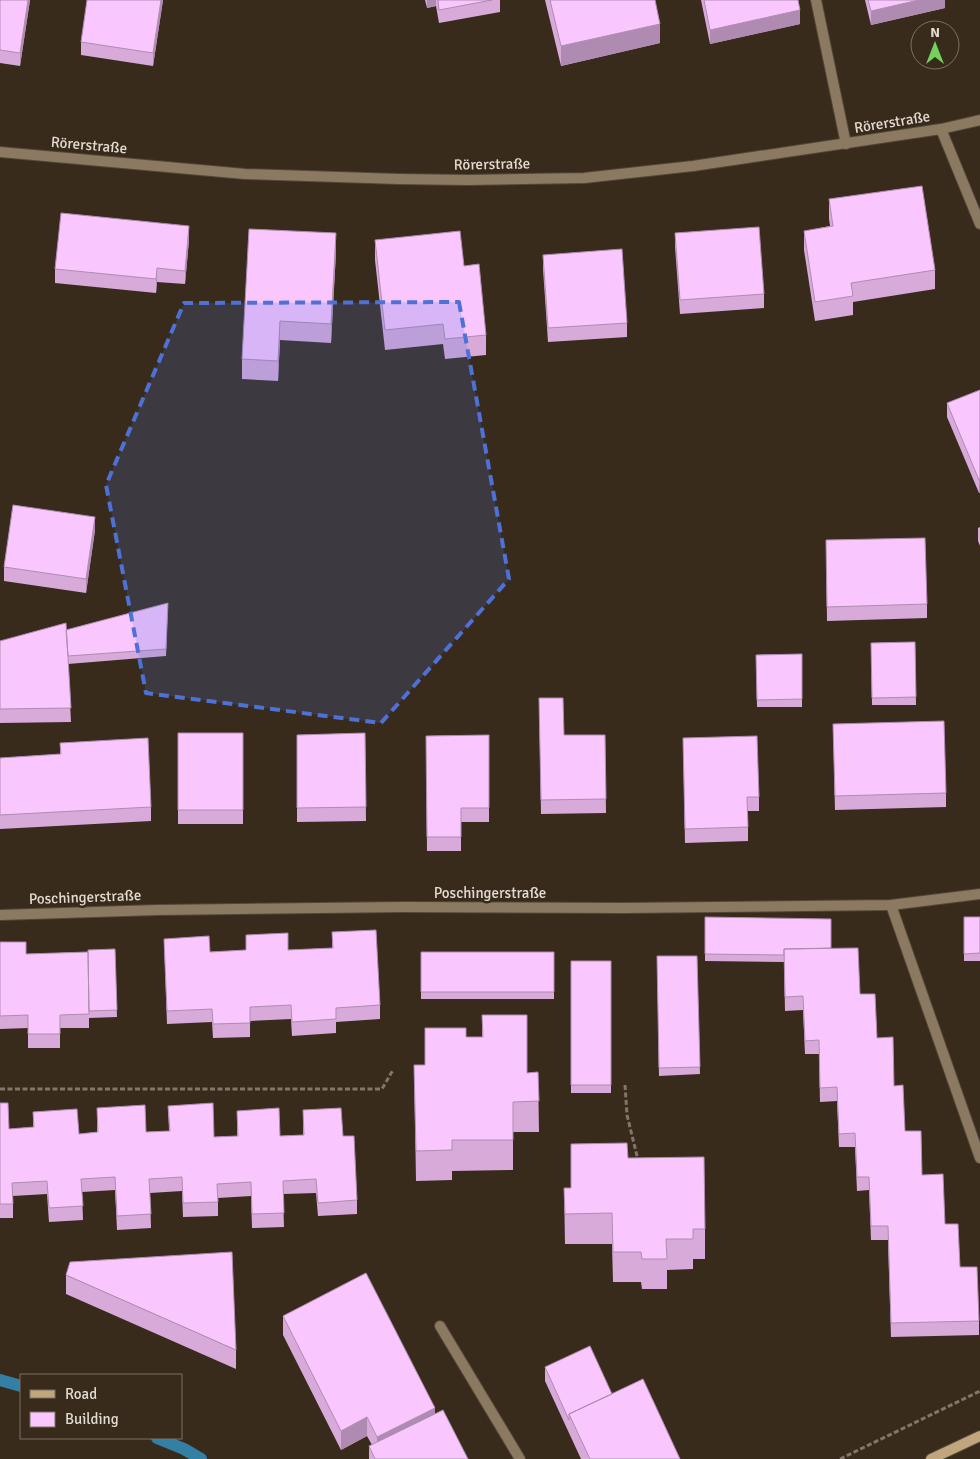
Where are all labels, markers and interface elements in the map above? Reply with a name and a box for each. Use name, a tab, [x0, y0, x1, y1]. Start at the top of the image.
north arrow	[910, 20, 960, 70]
text: N	[930, 24, 940, 41]
street label: Rörerstraße	[853, 107, 931, 137]
street label: Rörerstraße	[50, 133, 128, 157]
street label: Rörerstraße	[454, 154, 530, 174]
street label: Poschingerstraße	[434, 884, 546, 902]
street label: Poschingerstraße	[28, 886, 142, 908]
legend	[20, 1374, 182, 1439]
text: Road	[65, 1385, 97, 1403]
text: Building	[65, 1410, 119, 1428]

